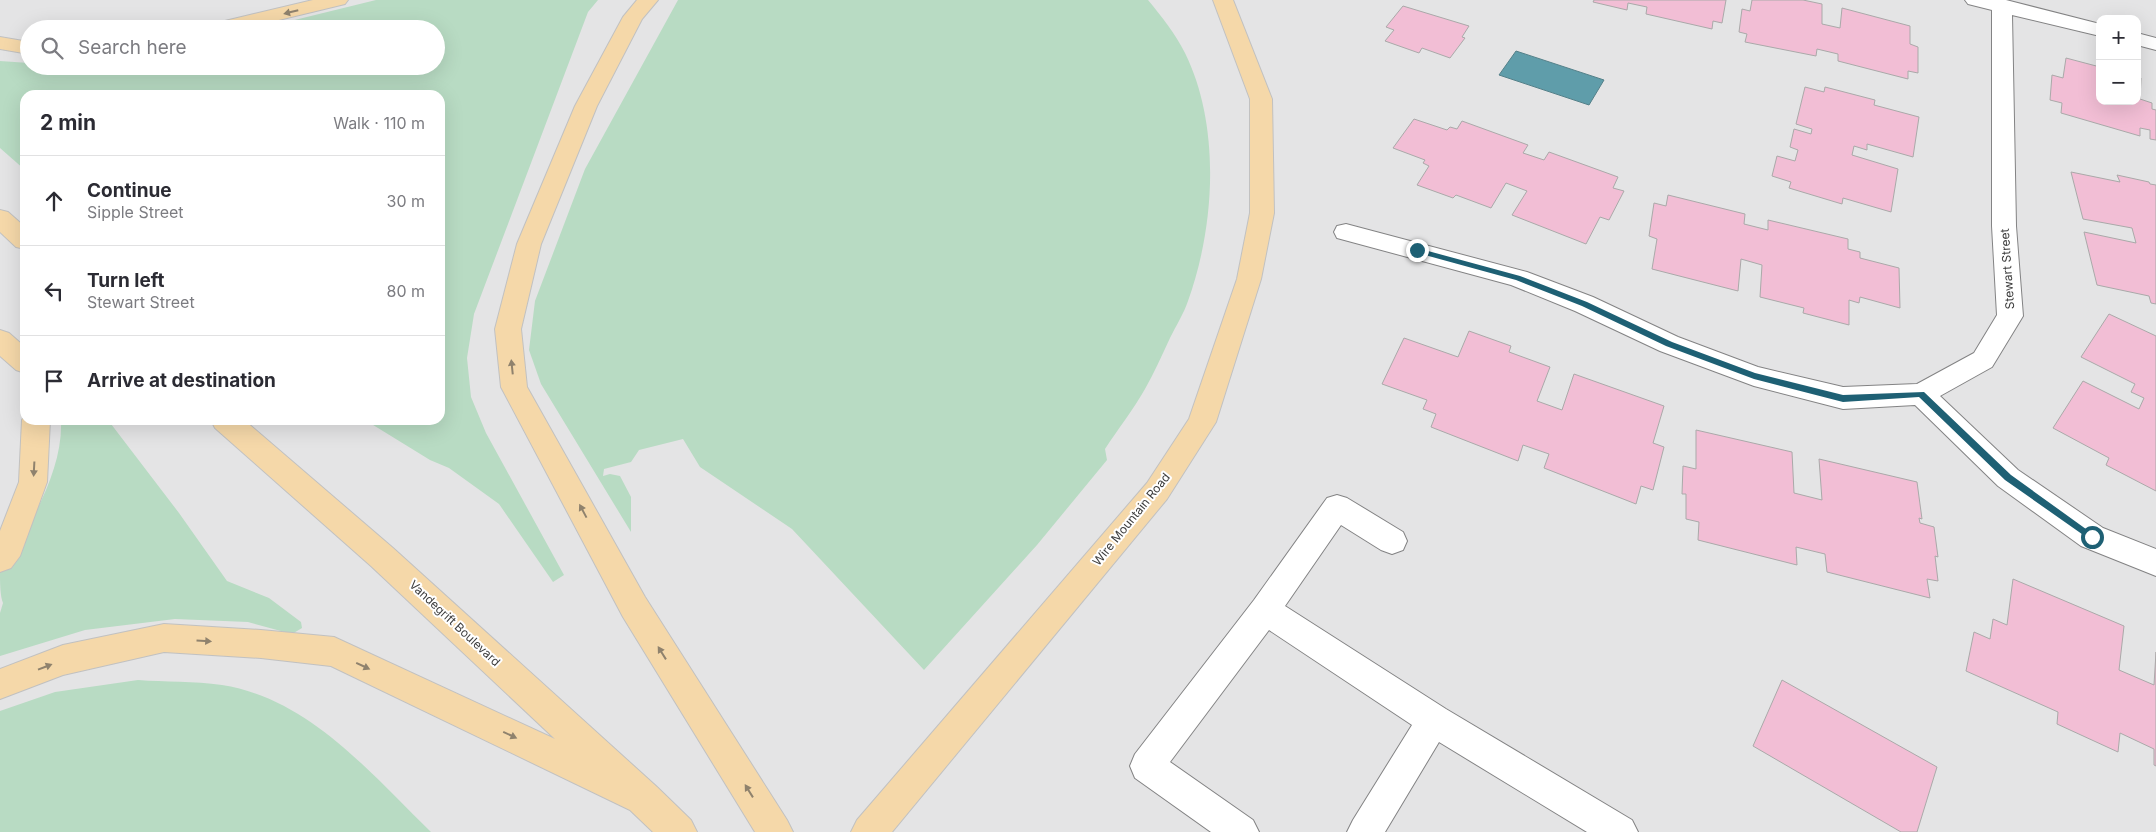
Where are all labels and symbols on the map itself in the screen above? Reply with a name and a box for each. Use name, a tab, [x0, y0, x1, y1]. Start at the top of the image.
one-way arrow	[283, 8, 298, 16]
street label: Stewart Street	[1997, 228, 2017, 310]
route end	[1406, 239, 1429, 262]
one-way arrow	[508, 359, 516, 375]
one-way arrow	[29, 461, 37, 477]
street label: Wire Mountain Road	[1089, 470, 1173, 568]
one-way arrow	[579, 504, 587, 519]
route start	[2081, 526, 2104, 549]
street label: Vandegrift Boulevard	[406, 577, 504, 669]
one-way arrow	[197, 637, 213, 645]
one-way arrow	[658, 646, 667, 660]
one-way arrow	[38, 662, 53, 670]
one-way arrow	[356, 662, 370, 670]
one-way arrow	[503, 731, 517, 739]
one-way arrow	[744, 784, 753, 797]

